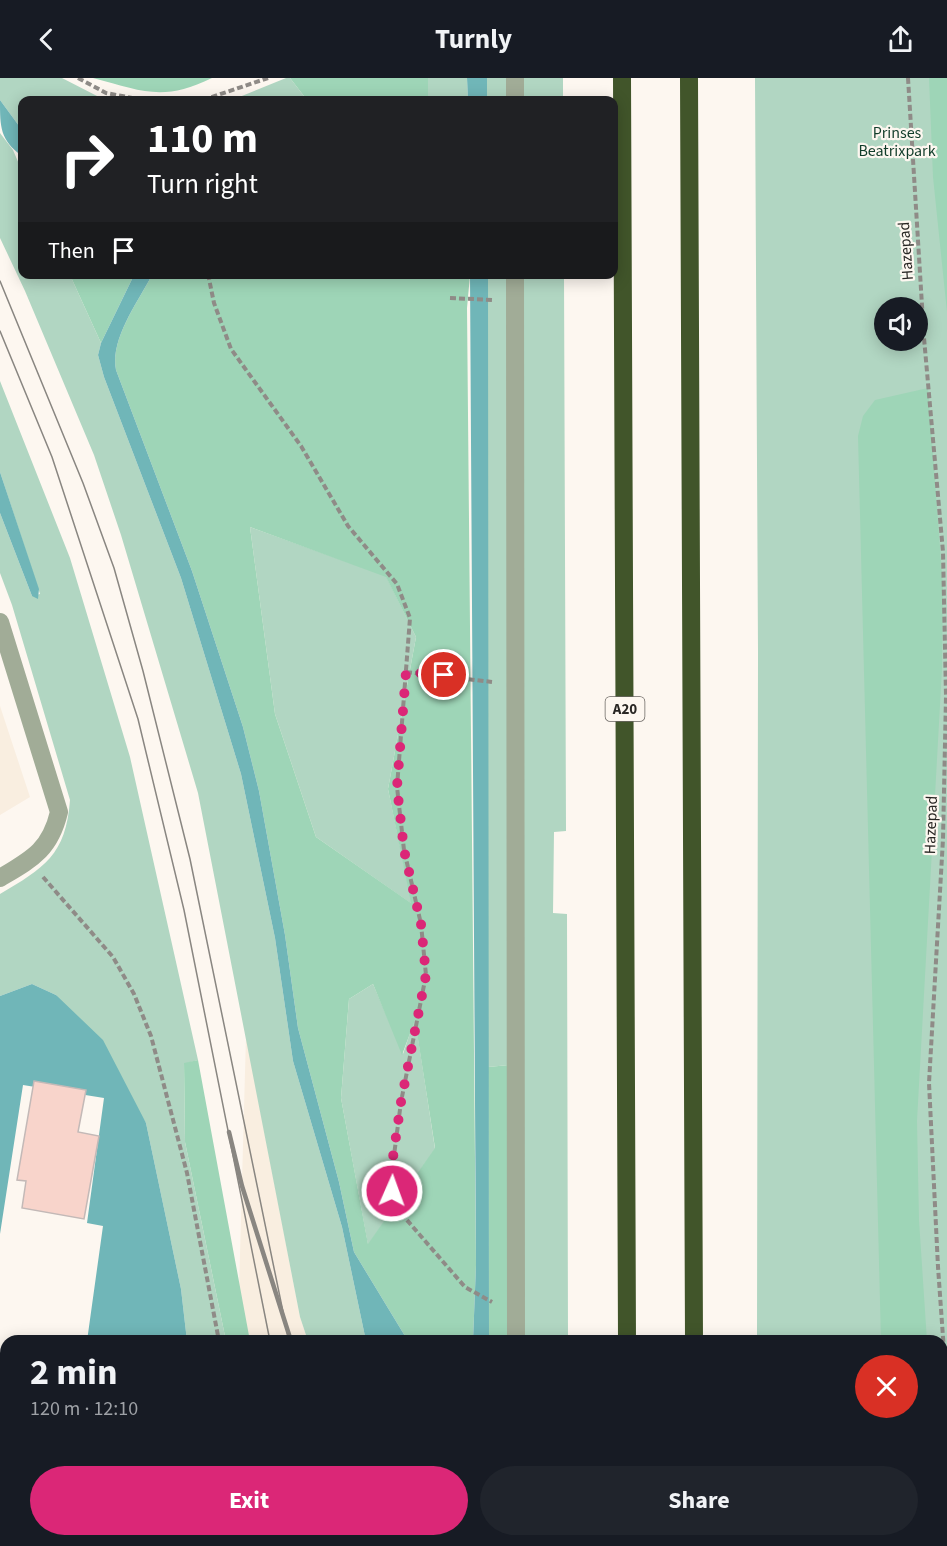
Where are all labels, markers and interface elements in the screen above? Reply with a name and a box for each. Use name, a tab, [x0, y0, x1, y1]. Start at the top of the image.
text: Turnly	[435, 20, 512, 59]
icon: back	[30, 23, 63, 56]
icon: share	[884, 23, 917, 56]
text: 110 m	[147, 109, 258, 169]
icon: right	[48, 120, 126, 198]
park label: Prinses Beatrixpark	[858, 122, 936, 162]
text: Turn right	[147, 165, 258, 204]
street label: Hazepad	[893, 221, 919, 281]
icon: arrive	[107, 234, 140, 267]
text: Then	[48, 235, 95, 267]
map controls	[874, 297, 928, 351]
button: sound	[874, 297, 928, 351]
pin	[418, 649, 469, 700]
icon: arrive	[427, 658, 460, 691]
road number: A20	[606, 697, 644, 721]
street label: Hazepad	[919, 795, 943, 855]
position arrow	[360, 1159, 424, 1223]
text: 2 min	[30, 1347, 118, 1398]
button: close	[855, 1355, 918, 1418]
text: 120 m · 12:10	[30, 1395, 138, 1423]
button: Exit	[30, 1466, 468, 1535]
button: Share	[480, 1466, 918, 1535]

